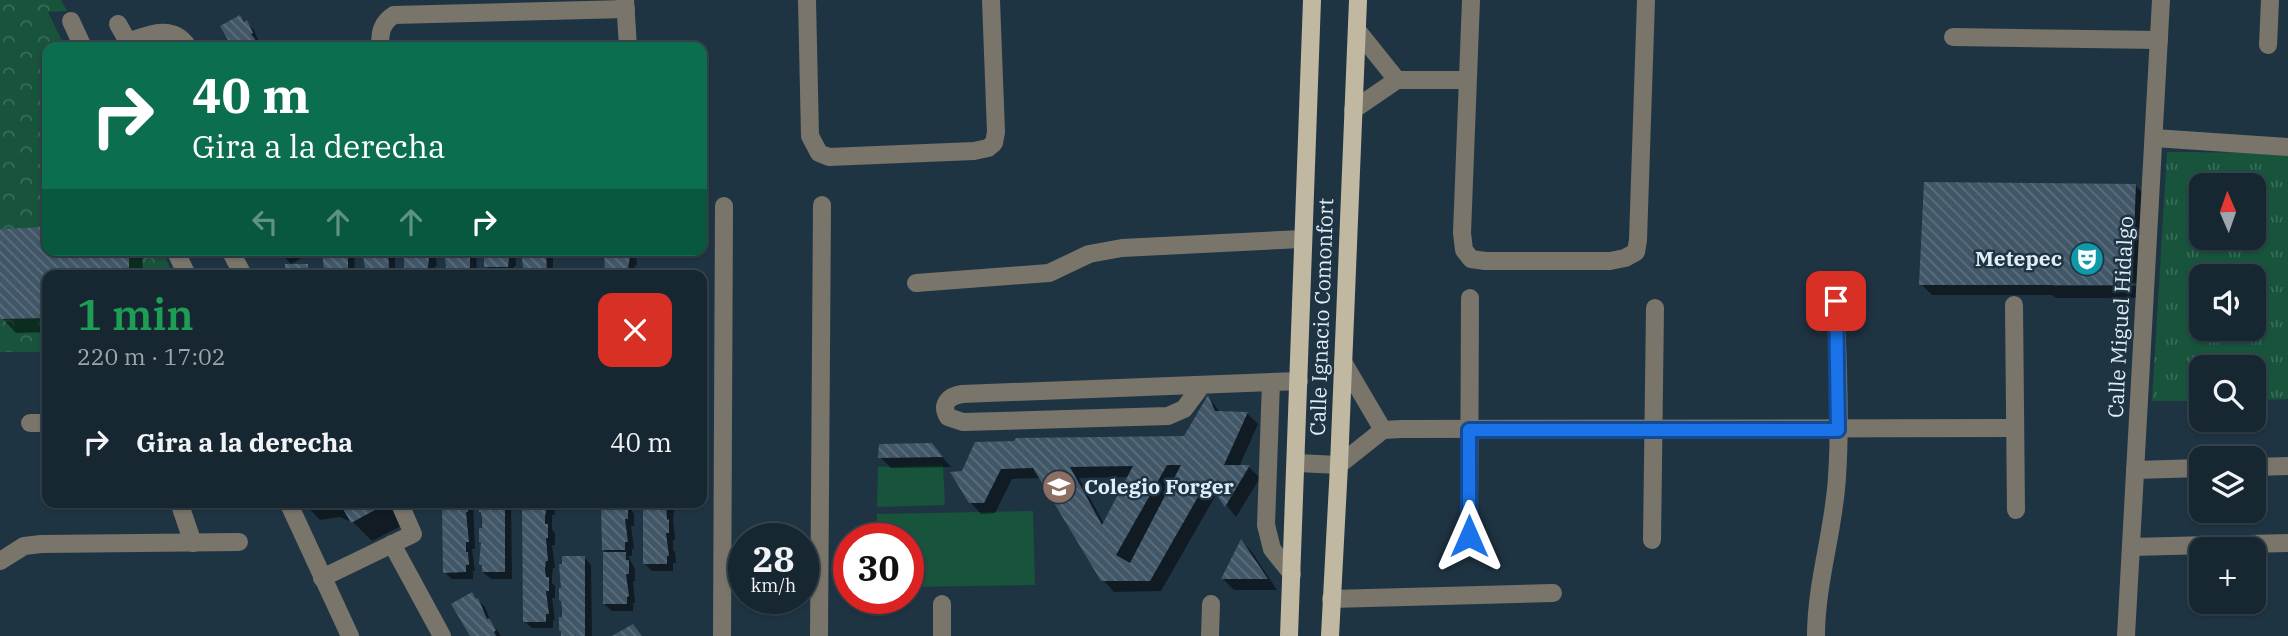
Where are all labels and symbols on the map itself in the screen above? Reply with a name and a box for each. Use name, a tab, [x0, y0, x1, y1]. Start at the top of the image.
north arrow	[2189, 173, 2266, 250]
street label: Calle Ignacio Comonfort	[1303, 198, 1339, 436]
street label: Calle Miguel Hidalgo	[2101, 215, 2139, 419]
theatre icon: Metepec	[2068, 240, 2106, 278]
place label: Metepec	[1975, 244, 2062, 272]
pin	[1806, 271, 1866, 331]
school or university icon: Colegio Forger	[1040, 468, 1078, 506]
place label: Colegio Forger	[1084, 472, 1235, 500]
position arrow	[1432, 499, 1506, 573]
speed limit sign: 30	[833, 523, 924, 614]

